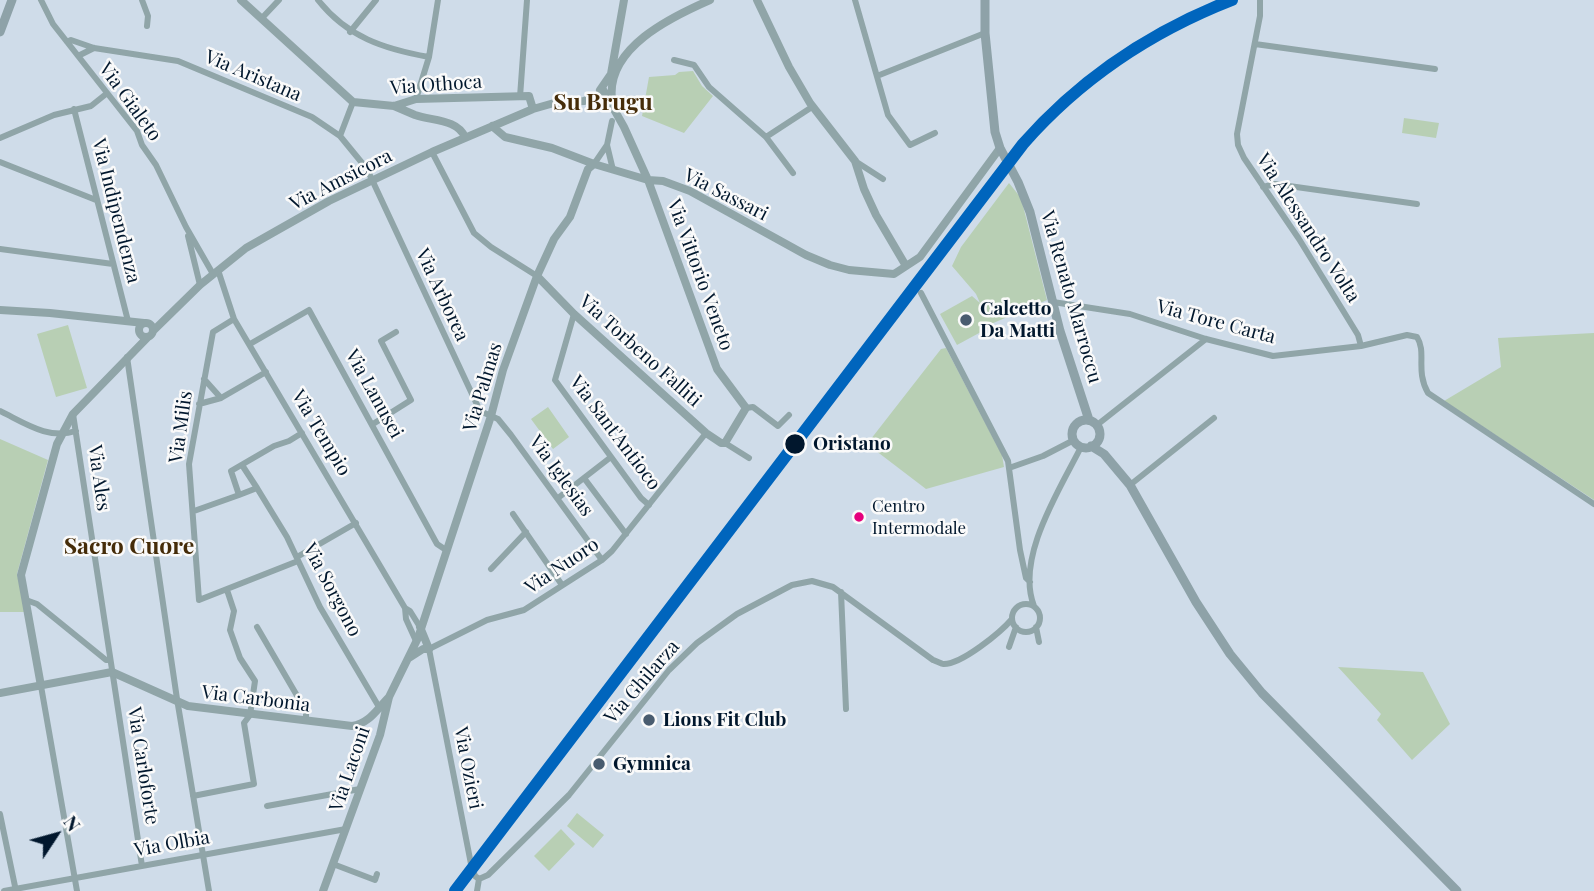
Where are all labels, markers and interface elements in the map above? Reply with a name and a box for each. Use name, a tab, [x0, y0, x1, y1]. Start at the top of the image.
street label: Via Aristana	[201, 45, 305, 107]
street label: Via Gialeto	[94, 58, 166, 146]
street label: Via Othoca	[389, 70, 483, 100]
district label: Su Brugu	[553, 89, 653, 117]
street label: Via Indipendenza	[87, 136, 145, 286]
street label: Via Amsicora	[286, 144, 396, 216]
street label: Via Alessandro Volta	[1251, 149, 1365, 307]
street label: Via Sassari	[680, 164, 772, 226]
street label: Via Vittorio Veneto	[662, 196, 738, 354]
street label: Via Renato Marroccu	[1035, 208, 1107, 386]
street label: Via Arborea	[411, 245, 473, 345]
street label: Via Torbeno Falliti	[574, 290, 706, 412]
street label: Via Tore Carta	[1154, 295, 1278, 349]
place label: Calcetto Da Matti	[980, 298, 1055, 342]
marker: Calcetto Da Matti	[958, 312, 974, 328]
street label: Via Palmas	[459, 340, 507, 434]
street label: Via Lanusei	[340, 346, 408, 442]
street label: Via Sant'Antioco	[565, 371, 665, 495]
street label: Via Tempio	[287, 386, 355, 480]
street label: Via Milis	[165, 389, 197, 465]
street label: Via Iglesias	[524, 431, 598, 521]
marker: Oristano	[783, 432, 807, 456]
place label: Oristano	[813, 433, 891, 455]
street label: Via Ales	[83, 443, 115, 513]
place label: Centro Intermodale	[872, 497, 966, 537]
marker: Centro Intermodale	[852, 510, 866, 524]
district label: Sacro Cuore	[64, 533, 194, 561]
street label: Via Nuoro	[521, 533, 603, 599]
street label: Via Sorgono	[298, 539, 366, 641]
street label: Via Ghilarza	[600, 636, 684, 728]
street label: Via Carbonia	[200, 681, 312, 717]
street label: Via Carloforte	[122, 706, 164, 826]
place label: Lions Fit Club	[663, 709, 786, 731]
marker: Lions Fit Club	[641, 712, 657, 728]
street label: Via Laconi	[325, 724, 375, 814]
street label: Via Ozieri	[449, 725, 487, 811]
place label: Gymnica	[613, 753, 691, 775]
marker: Gymnica	[591, 756, 607, 772]
north arrow	[21, 800, 91, 870]
text: N	[58, 809, 88, 836]
street label: Via Olbia	[132, 826, 212, 862]

